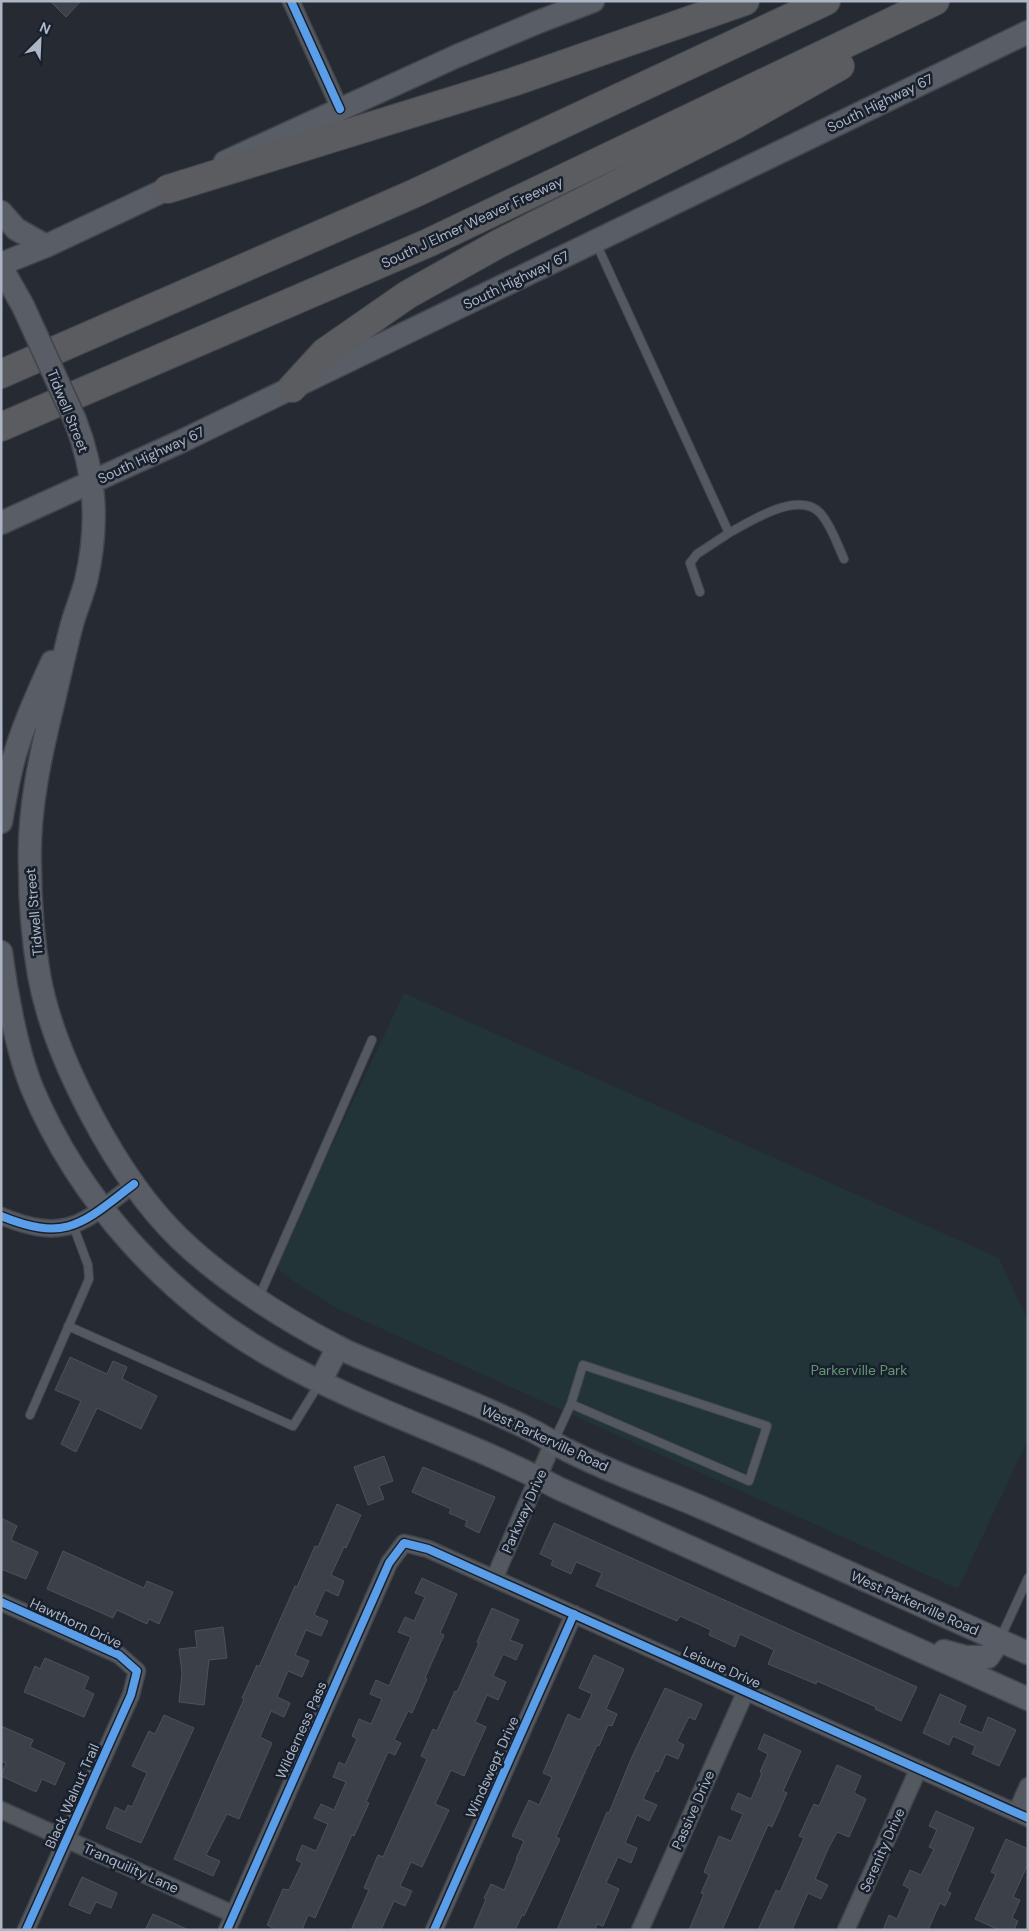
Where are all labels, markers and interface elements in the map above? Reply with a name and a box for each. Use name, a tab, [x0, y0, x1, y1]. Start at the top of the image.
north arrow	[15, 15, 65, 65]
text: N	[37, 18, 54, 38]
street label: South Highway 67	[824, 70, 936, 136]
street label: South J Elmer Weaver Freeway	[378, 172, 566, 272]
street label: South Highway 67	[460, 247, 572, 313]
street label: Tidwell Street	[43, 367, 93, 455]
street label: South Highway 67	[95, 422, 207, 488]
street label: Tidwell Street	[21, 867, 47, 957]
park label: Parkerville Park	[811, 1361, 907, 1379]
street label: West Parkerville Road	[479, 1401, 611, 1475]
street label: Parkway Drive	[497, 1466, 551, 1556]
street label: West Parkerville Road	[848, 1567, 982, 1639]
street label: Hawthorn Drive	[27, 1594, 125, 1652]
street label: Leisure Drive	[680, 1642, 764, 1692]
street label: Wilderness Pass	[271, 1678, 331, 1782]
street label: Windswept Drive	[461, 1713, 523, 1821]
street label: Black Walnut Trail	[41, 1741, 103, 1851]
street label: Passive Drive	[668, 1768, 718, 1852]
street label: Serenity Drive	[855, 1805, 909, 1895]
street label: Tranquility Lane	[81, 1839, 182, 1897]

